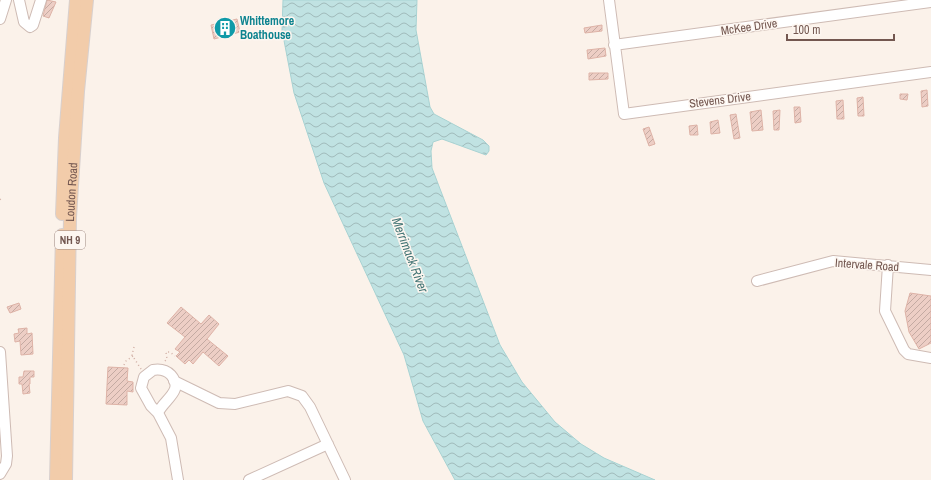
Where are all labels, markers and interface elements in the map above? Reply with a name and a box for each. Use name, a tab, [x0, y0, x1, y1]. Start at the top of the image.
place label: Whittemore Boathouse	[240, 13, 295, 43]
building icon: Whittemore Boathouse	[212, 15, 238, 41]
street label: McKee Drive	[720, 15, 778, 39]
scale bar	[787, 16, 894, 42]
text: 100 m	[793, 22, 820, 38]
street label: Stevens Drive	[688, 88, 752, 112]
street label: Loudon Road	[62, 162, 81, 222]
water label: Merrimack River	[388, 215, 432, 295]
road number: NH 9	[55, 231, 85, 249]
street label: Intervale Road	[835, 255, 899, 275]

